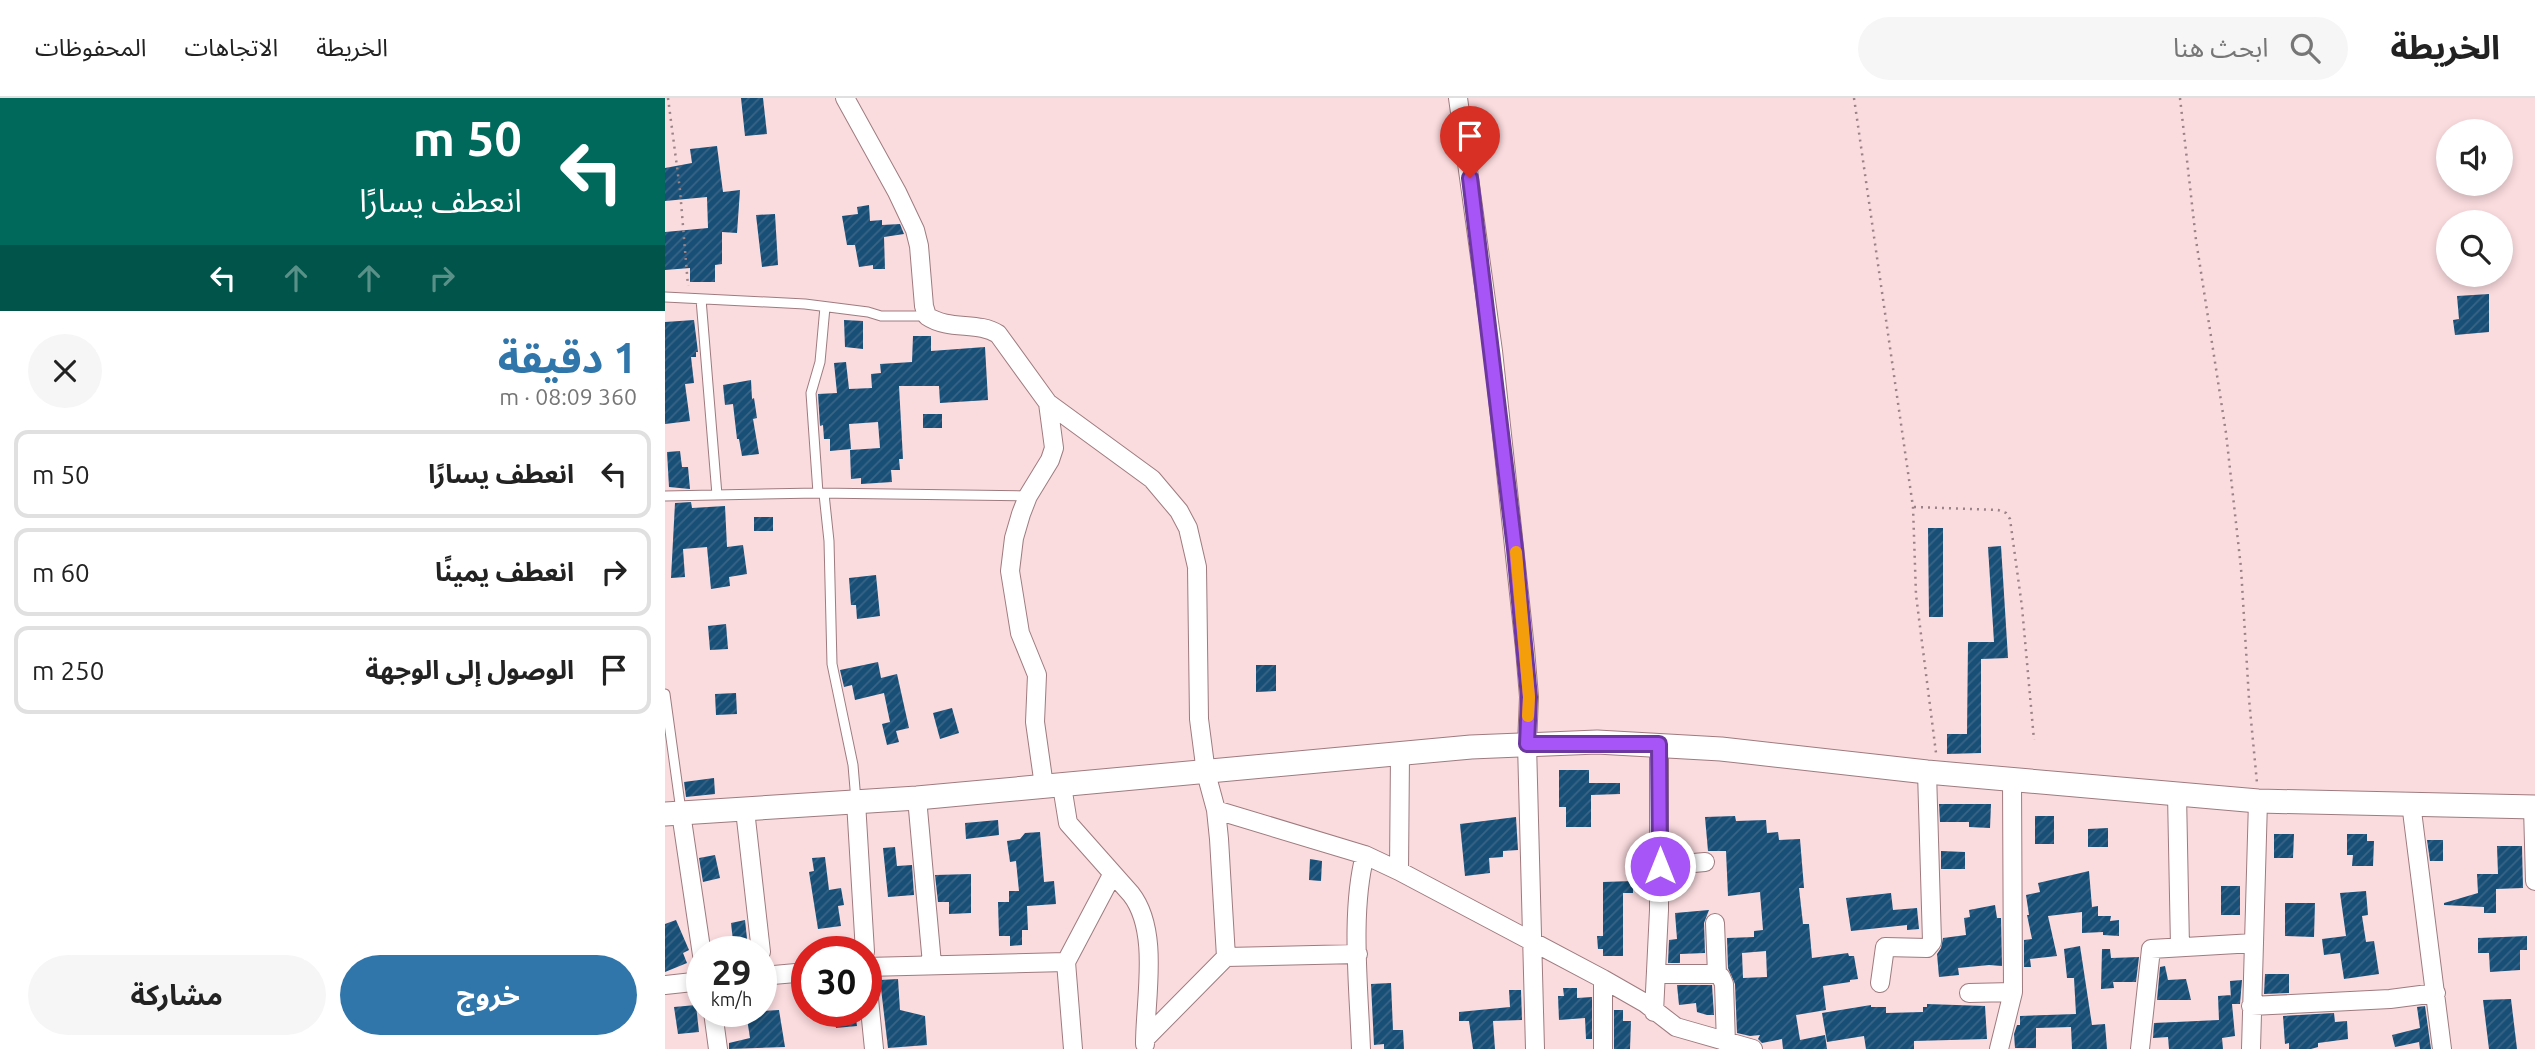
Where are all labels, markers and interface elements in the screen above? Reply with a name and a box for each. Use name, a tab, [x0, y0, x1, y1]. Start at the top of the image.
search box	[1858, 17, 2348, 80]
text: الخريطة	[2390, 28, 2500, 65]
icon: search	[2286, 29, 2324, 67]
text: ابحث هنا	[2173, 33, 2268, 62]
text: المحفوظات	[35, 34, 146, 61]
text: الاتجاهات	[184, 34, 278, 61]
text: الخريطة	[316, 34, 388, 61]
pin	[1440, 106, 1500, 178]
text: 50 m	[413, 110, 522, 165]
icon: arrive	[1451, 117, 1489, 155]
map controls	[2436, 119, 2513, 287]
button: sound	[2436, 119, 2513, 196]
icon: left	[546, 126, 637, 217]
text: انعطف يسارًا	[359, 182, 522, 218]
button: search	[2436, 210, 2513, 287]
icon: left	[204, 259, 242, 297]
icon: ahead	[277, 259, 315, 297]
icon: ahead	[350, 259, 388, 297]
icon: right	[423, 259, 461, 297]
button: close	[28, 334, 102, 408]
text: 1 دقيقة	[498, 334, 637, 381]
text: 360 m · 08:09	[499, 384, 637, 409]
icon: left	[595, 455, 633, 493]
text: انعطف يسارًا	[428, 459, 574, 488]
text: 50 m	[32, 460, 90, 489]
icon: right	[595, 553, 633, 591]
text: انعطف يمينًا	[435, 557, 574, 586]
text: 60 m	[32, 558, 90, 587]
icon: arrive	[595, 651, 633, 689]
text: الوصول إلى الوجهة	[365, 655, 574, 684]
text: 250 m	[32, 656, 104, 685]
position arrow	[1623, 829, 1697, 903]
speed limit sign: 30	[791, 936, 882, 1027]
text: 29	[712, 952, 751, 992]
button: مشاركة	[28, 955, 326, 1035]
button: خروج	[340, 955, 637, 1035]
text: km/h	[711, 989, 752, 1009]

